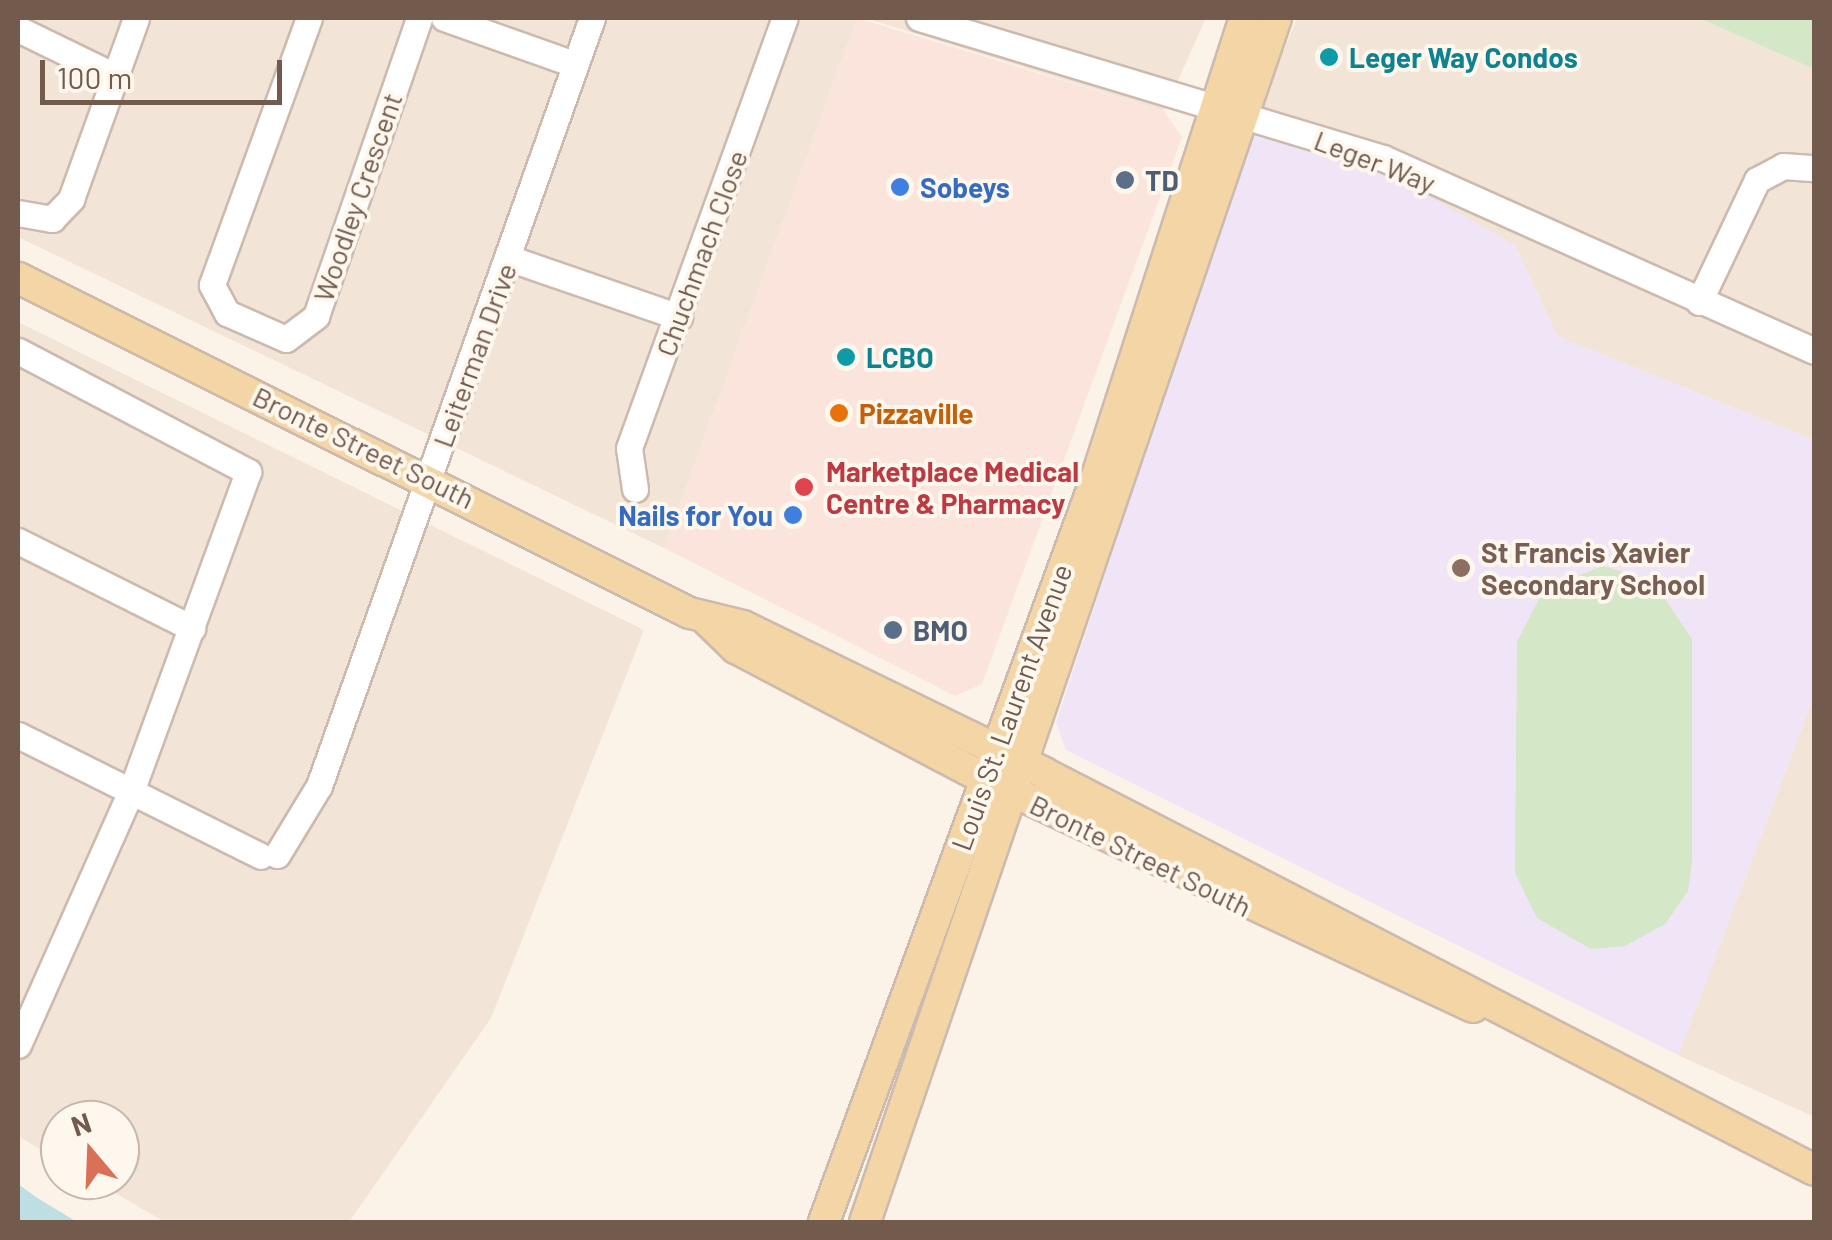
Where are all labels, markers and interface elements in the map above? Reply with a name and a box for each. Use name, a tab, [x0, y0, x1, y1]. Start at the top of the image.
scale bar	[45, 40, 288, 102]
place label: Leger Way Condos	[1349, 40, 1578, 74]
marker: Leger Way Condos	[1318, 46, 1340, 68]
text: 100 m	[57, 59, 132, 95]
street label: Woodley Crescent	[306, 88, 408, 306]
street label: Leger Way	[1310, 123, 1440, 199]
street label: Chuchmach Close	[648, 146, 754, 360]
place label: TD	[1145, 163, 1179, 197]
marker: TD	[1114, 169, 1136, 191]
place label: Sobeys	[920, 170, 1010, 204]
marker: Sobeys	[889, 176, 911, 198]
street label: Leiterman Drive	[425, 258, 523, 452]
place label: LCBO	[866, 340, 934, 374]
marker: LCBO	[835, 346, 857, 368]
street label: Bronte Street South	[248, 379, 480, 515]
place label: Pizzaville	[859, 396, 974, 430]
marker: Pizzaville	[828, 402, 850, 424]
place label: Marketplace Medical Centre & Pharmacy	[826, 454, 1079, 520]
marker: Marketplace Medical Centre & Pharmacy	[791, 474, 817, 500]
place label: Nails for You	[618, 498, 773, 532]
marker: Nails for You	[782, 504, 804, 526]
place label: St Francis Xavier Secondary School	[1481, 535, 1705, 601]
marker: St Francis Xavier Secondary School	[1450, 557, 1472, 579]
street label: Louis St. Laurent Avenue	[944, 559, 1078, 855]
place label: BMO	[913, 613, 968, 647]
marker: BMO	[882, 619, 904, 641]
street label: Bronte Street South	[1025, 787, 1257, 923]
north arrow	[40, 1100, 140, 1200]
text: N	[67, 1104, 95, 1143]

